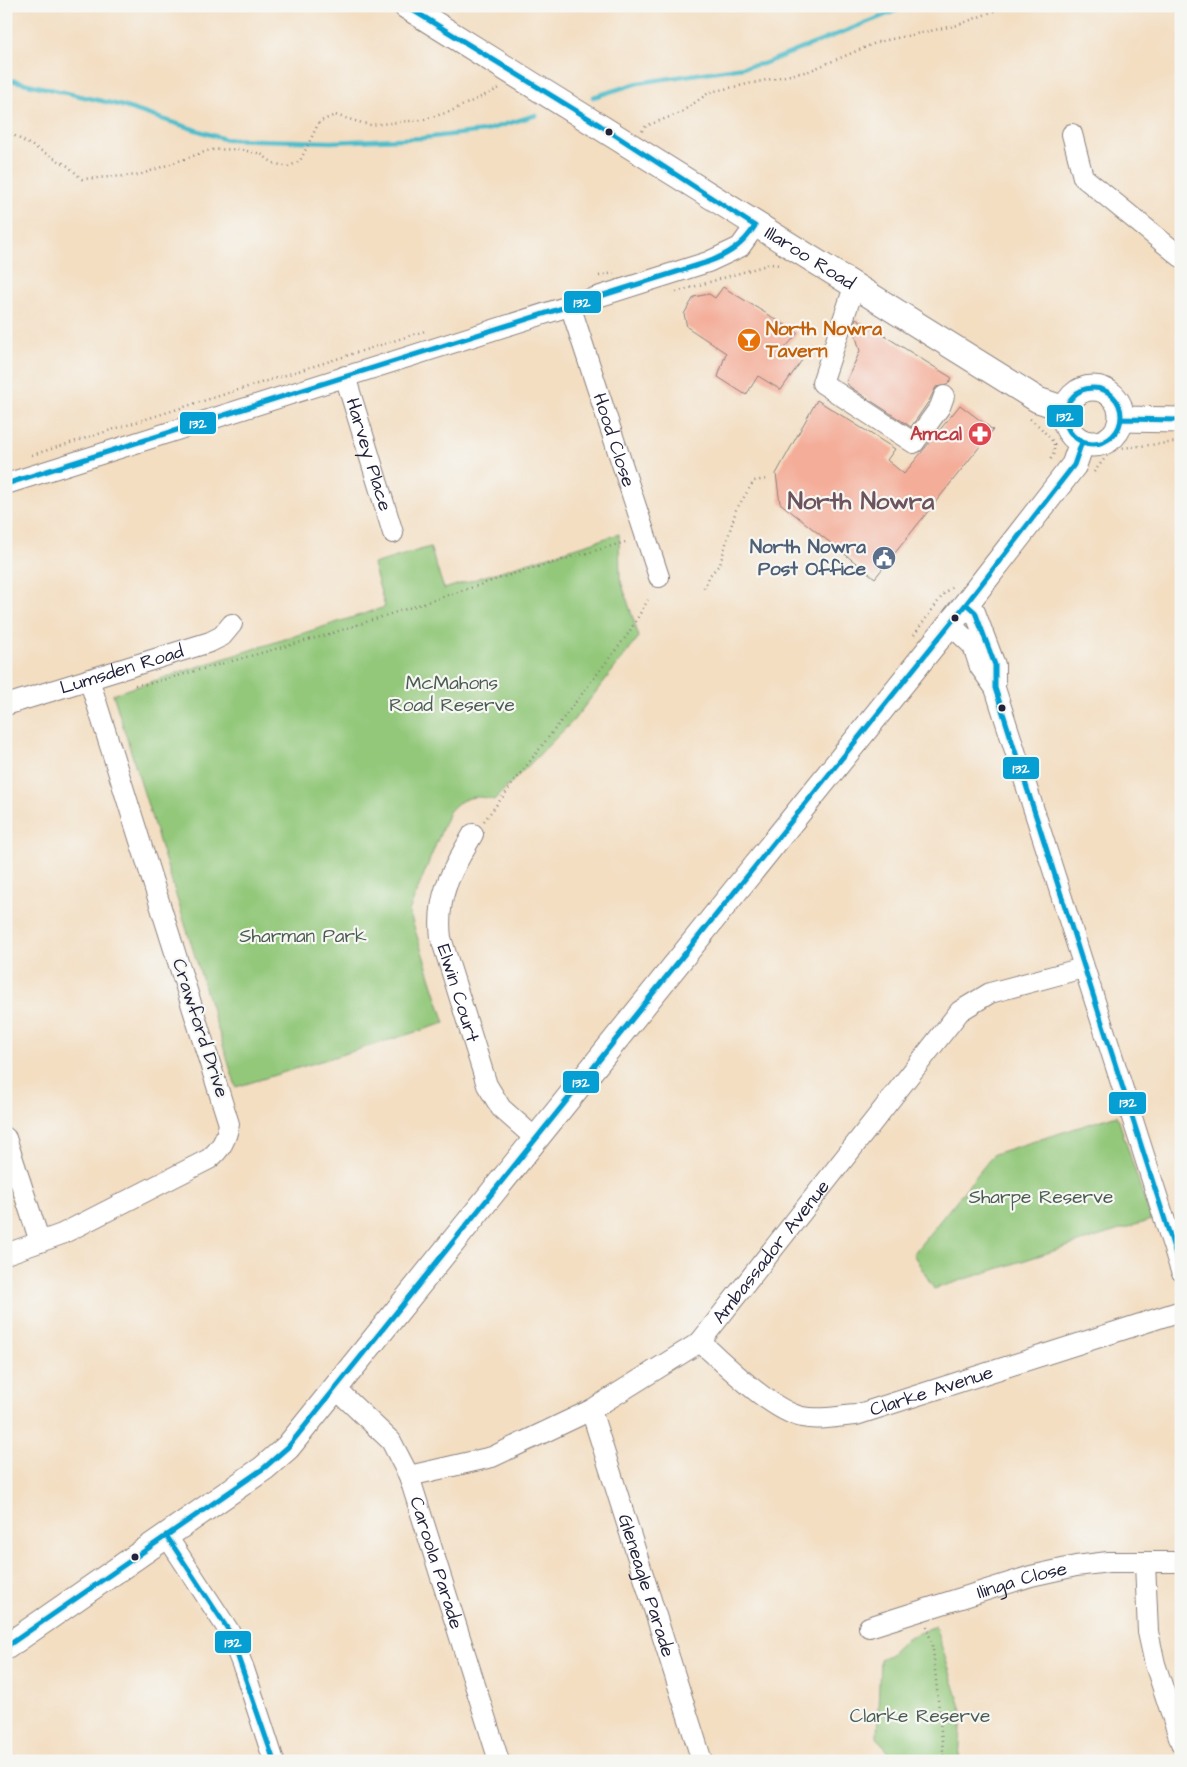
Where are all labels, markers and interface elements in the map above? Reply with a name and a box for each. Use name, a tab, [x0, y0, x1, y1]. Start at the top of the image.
unlabelled marker	[604, 127, 614, 137]
street label: Illaroo Road	[760, 219, 860, 296]
line badge: 132	[563, 290, 602, 314]
text: 132	[574, 293, 591, 313]
place label: North Nowra Tavern	[765, 316, 882, 365]
bar icon: North Nowra Tavern	[736, 327, 762, 353]
street label: Hood Close	[586, 390, 642, 490]
street label: Harvey Place	[339, 395, 399, 514]
line badge: 132	[1046, 404, 1084, 428]
text: 132	[1057, 407, 1074, 427]
line badge: 132	[179, 411, 217, 435]
text: 132	[190, 414, 207, 434]
place label: Amcal	[910, 421, 962, 448]
pharmacy icon: Amcal	[967, 421, 993, 447]
district label: North Nowra	[788, 485, 935, 519]
place label: North Nowra Post Office	[750, 534, 867, 583]
public building icon: North Nowra Post Office	[871, 545, 897, 571]
unlabelled marker	[950, 613, 960, 623]
street label: Lumsden Road	[57, 637, 187, 701]
park label: McMahons Road Reserve	[389, 670, 515, 719]
unlabelled marker	[997, 703, 1007, 713]
line badge: 132	[1002, 756, 1040, 780]
text: 132	[1013, 759, 1030, 779]
park label: Sharman Park	[239, 923, 367, 950]
street label: Elwin Court	[430, 941, 486, 1046]
street label: Crawford Drive	[165, 955, 235, 1101]
line badge: 132	[562, 1070, 600, 1094]
text: 132	[573, 1073, 590, 1093]
line badge: 132	[1108, 1091, 1147, 1115]
text: 132	[1120, 1093, 1137, 1113]
street label: Ambassador Avenue	[706, 1174, 836, 1329]
park label: Sharpe Reserve	[969, 1184, 1113, 1211]
street label: Clarke Avenue	[866, 1359, 996, 1423]
street label: Caroola Parade	[403, 1493, 470, 1632]
street label: Gleneagle Parade	[611, 1511, 682, 1660]
unlabelled marker	[130, 1552, 140, 1562]
street label: Ilinga Close	[974, 1555, 1069, 1606]
line badge: 132	[214, 1630, 252, 1654]
text: 132	[225, 1633, 242, 1653]
park label: Clarke Reserve	[850, 1703, 990, 1730]

